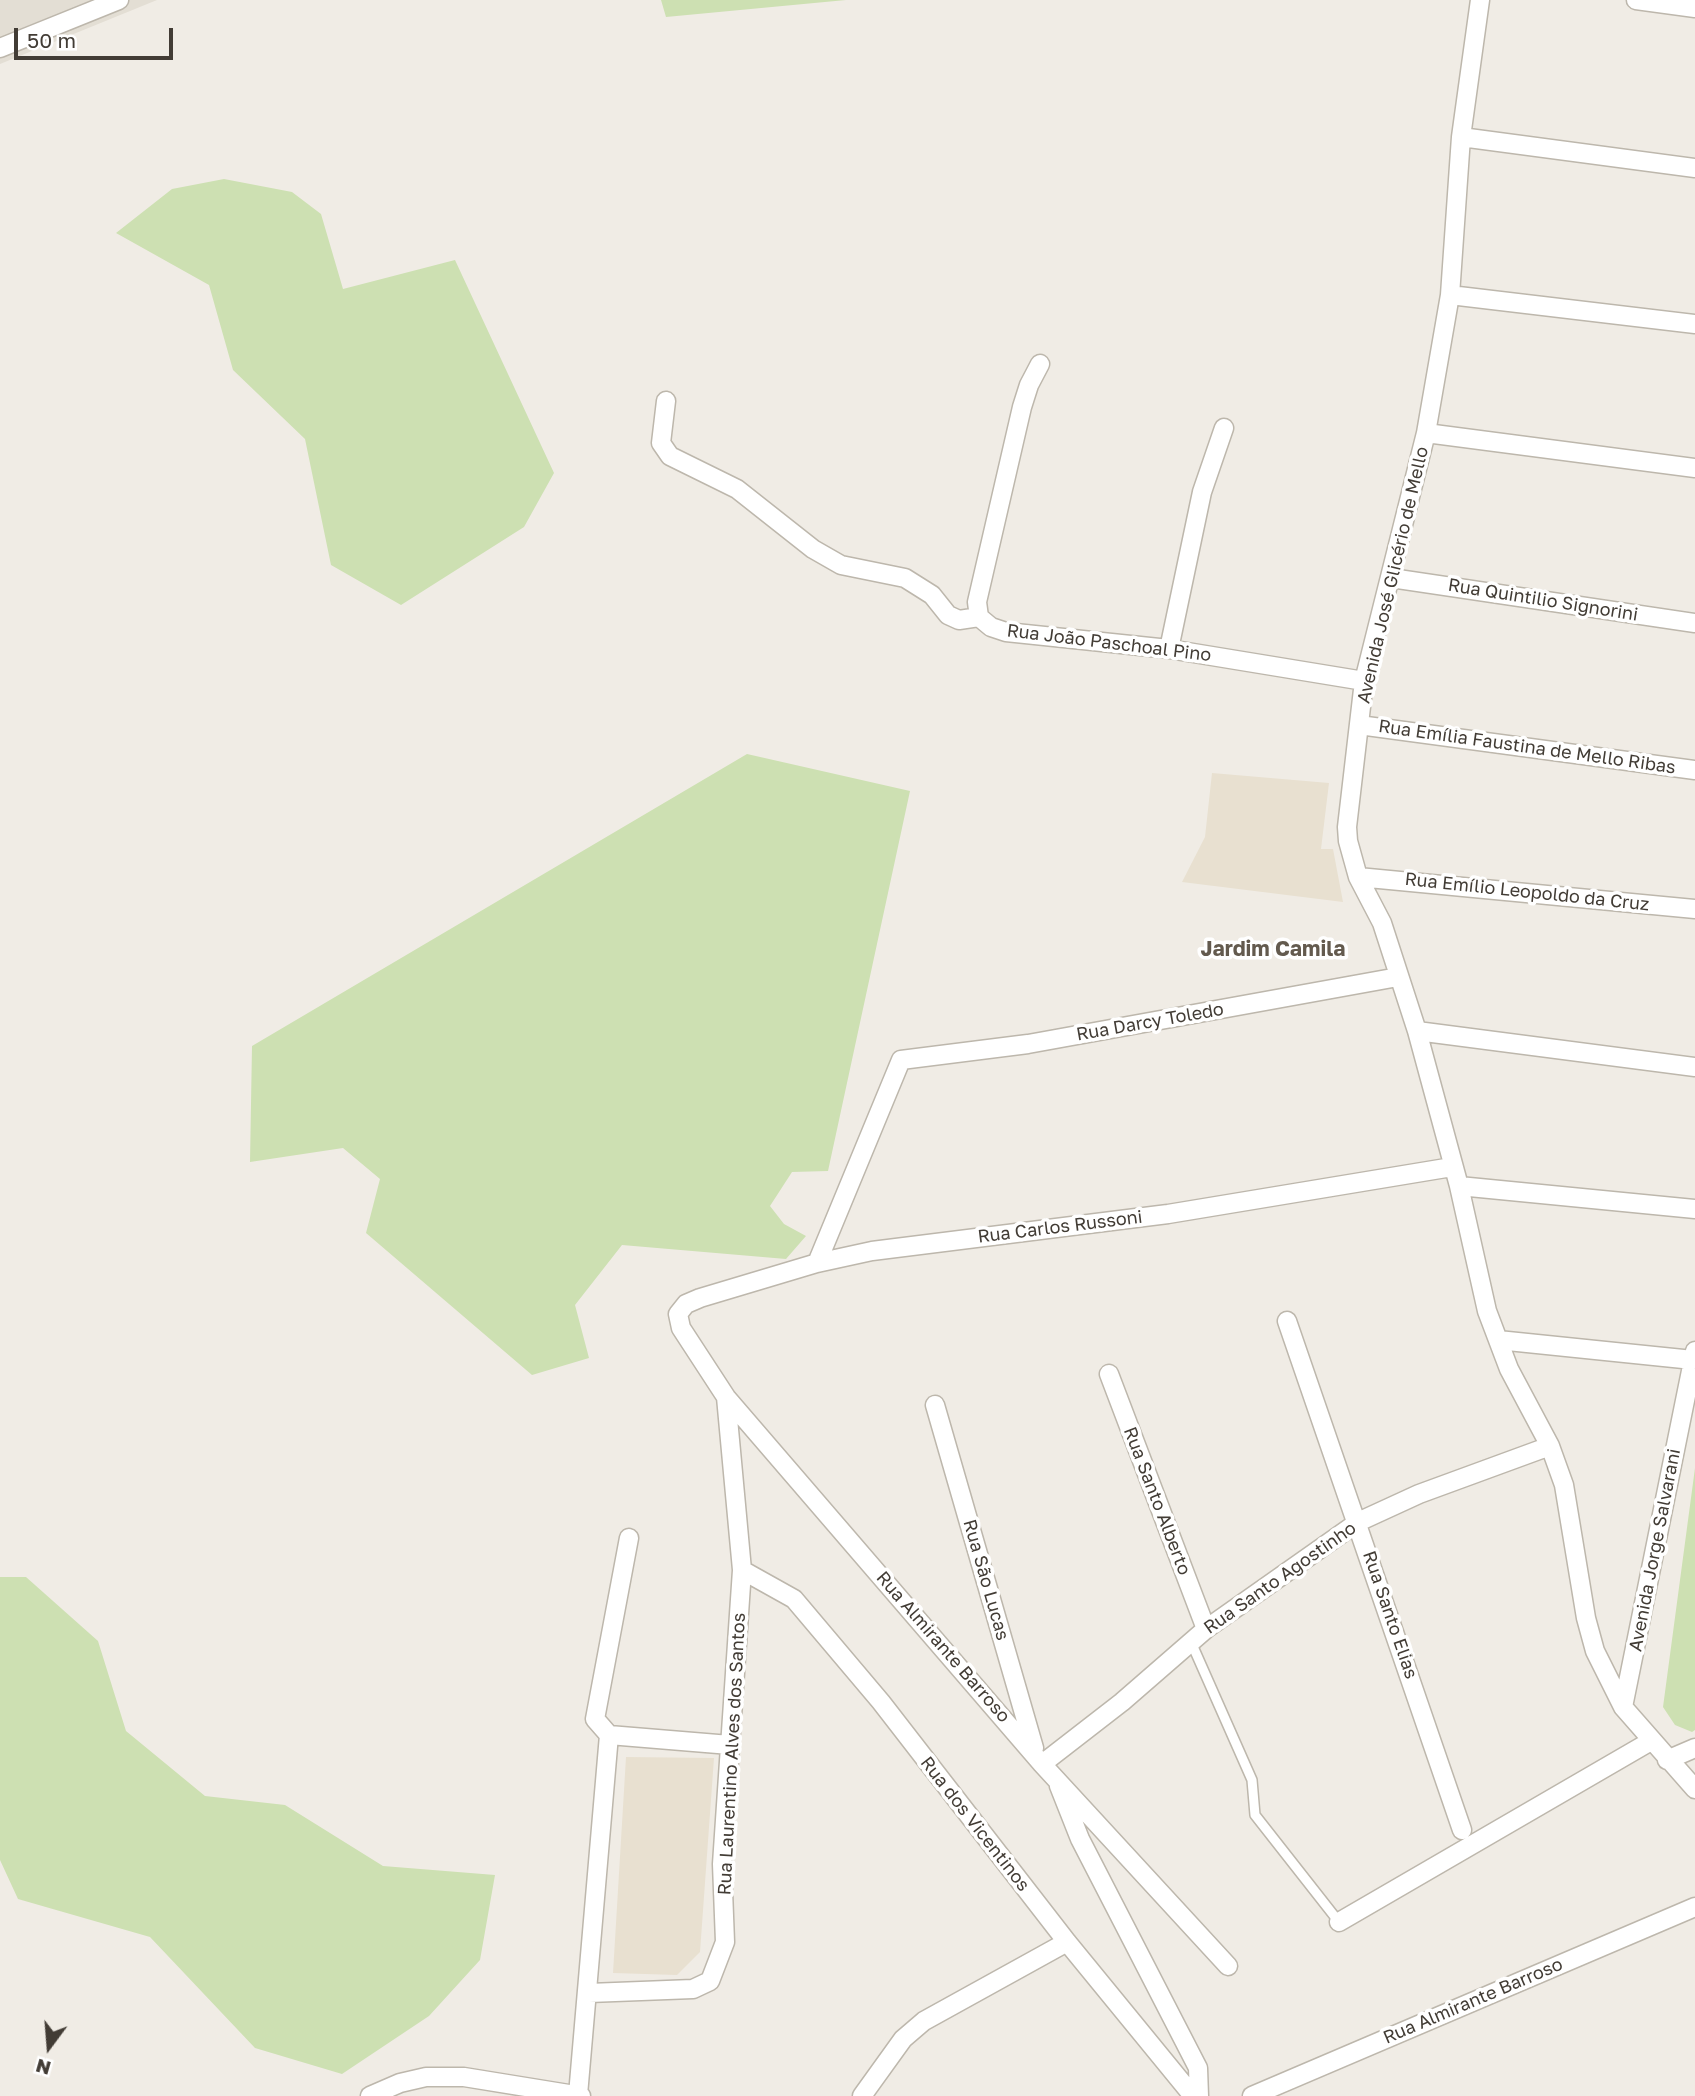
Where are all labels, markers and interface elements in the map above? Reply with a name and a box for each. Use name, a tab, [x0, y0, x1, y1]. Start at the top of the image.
scale bar	[18, 14, 177, 58]
text: 50 m	[27, 27, 76, 53]
street label: Avenida José Glicério de Mello	[1353, 445, 1433, 705]
street label: Rua Quintilio Signorini	[1446, 574, 1640, 626]
street label: Rua João Paschoal Pino	[1006, 620, 1212, 666]
street label: Rua Emília Faustina de Mello Ribas	[1377, 715, 1677, 779]
street label: Rua Emílio Leopoldo da Cruz	[1404, 868, 1650, 916]
district label: Jardim Camila	[1201, 936, 1345, 962]
street label: Rua Darcy Toledo	[1075, 998, 1225, 1046]
street label: Rua Carlos Russoni	[976, 1206, 1144, 1248]
street label: Rua Santo Alberto	[1119, 1424, 1195, 1578]
street label: Avenida Jorge Salvarani	[1625, 1447, 1685, 1653]
street label: Rua São Lucas	[958, 1517, 1014, 1643]
street label: Rua Santo Agostinho	[1200, 1517, 1360, 1639]
street label: Rua Santo Elias	[1358, 1548, 1422, 1682]
street label: Rua Almirante Barroso	[872, 1567, 1014, 1727]
street label: Rua Laurentino Alves dos Santos	[714, 1612, 750, 1896]
street label: Rua dos Vicentinos	[916, 1752, 1034, 1896]
street label: Rua Almirante Barroso	[1380, 1953, 1566, 2049]
north arrow	[14, 2012, 84, 2082]
text: N	[33, 2055, 53, 2081]

